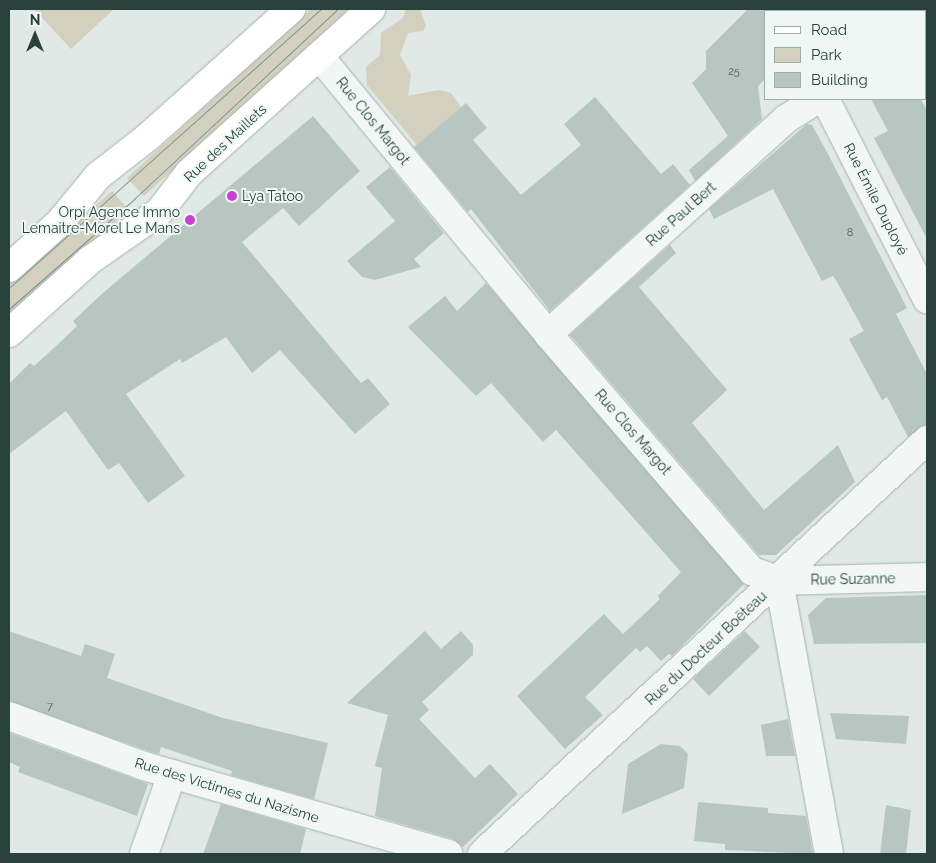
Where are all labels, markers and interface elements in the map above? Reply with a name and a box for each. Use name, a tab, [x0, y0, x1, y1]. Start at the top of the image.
north arrow	[10, 10, 60, 60]
legend	[764, 10, 926, 100]
text: N	[30, 12, 40, 28]
text: Road	[811, 21, 847, 39]
text: Park	[811, 46, 842, 64]
house number: 25	[728, 65, 740, 79]
text: Building	[811, 71, 868, 89]
street label: Rue Clos Margot	[333, 74, 413, 168]
street label: Rue des Maillets	[180, 101, 270, 185]
street label: Rue Émile Duployé	[840, 140, 912, 258]
street label: Rue Paul Bert	[643, 178, 719, 250]
place label: Lya Tatoo	[242, 188, 304, 204]
marker: Lya Tatoo	[226, 190, 238, 202]
place label: Orpi Agence Immo Lemaitre-Morel Le Mans	[21, 204, 180, 236]
marker: Orpi Agence Immo Lemaitre-Morel Le Mans	[184, 214, 196, 226]
house number: 8	[847, 226, 853, 240]
street label: Rue Clos Margot	[591, 386, 675, 478]
street label: Rue Suzanne	[810, 570, 896, 588]
street label: Rue du Docteur Boëteau	[642, 587, 770, 709]
house number: 7	[47, 700, 53, 714]
street label: Rue des Victimes du Nazisme	[132, 754, 322, 826]

